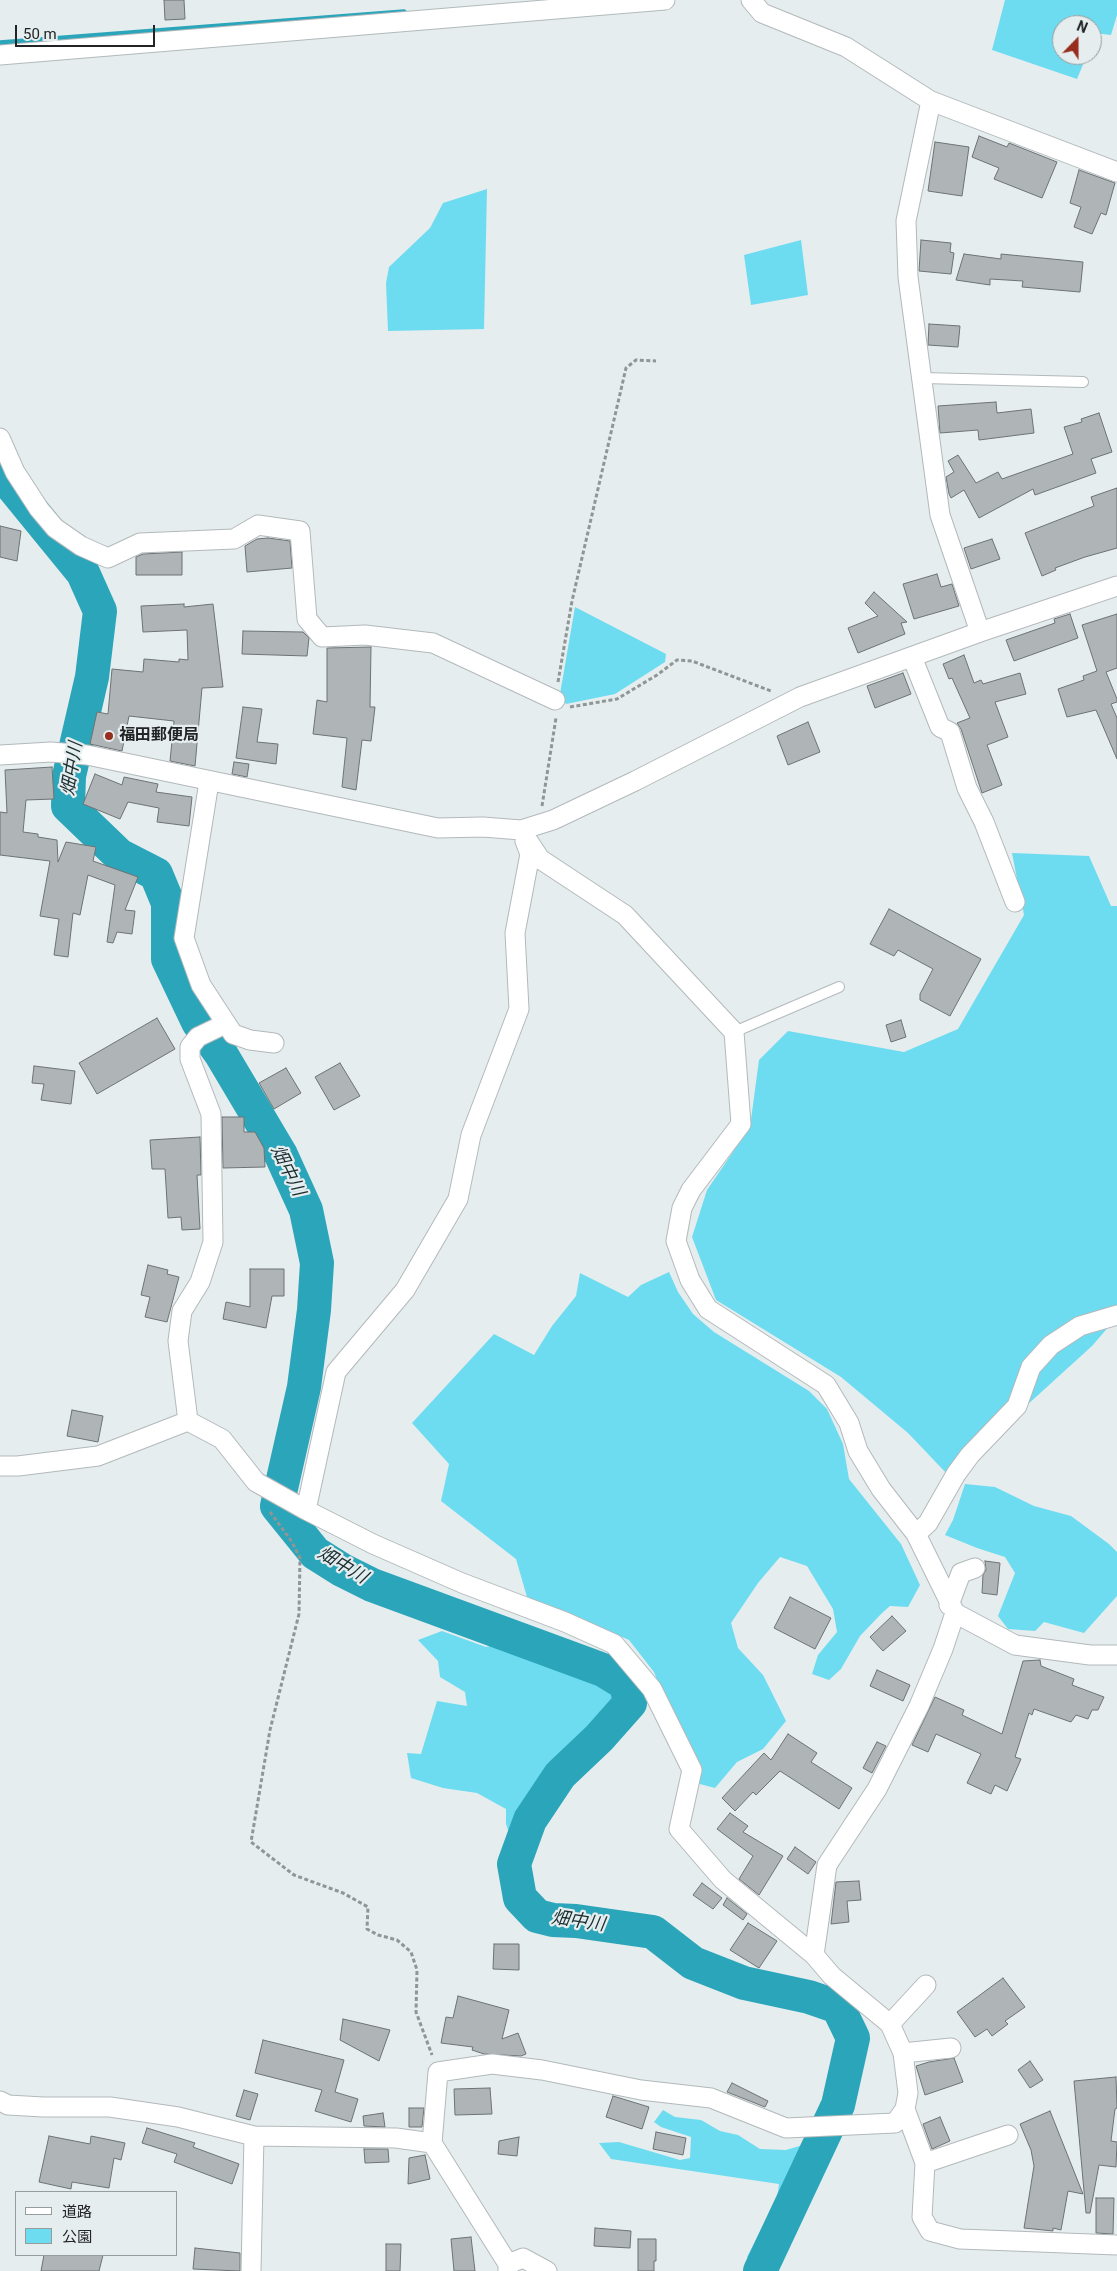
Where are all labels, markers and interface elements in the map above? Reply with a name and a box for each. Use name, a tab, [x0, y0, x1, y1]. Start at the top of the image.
scale bar	[18, 15, 158, 47]
north arrow	[1052, 15, 1102, 65]
text: N	[1075, 18, 1090, 36]
text: 50 m	[23, 25, 57, 43]
place label: 福田郵便局	[119, 726, 199, 746]
marker: 福田郵便局	[103, 730, 115, 742]
water label: 畑中川	[58, 741, 88, 797]
water label: 畑中川	[265, 1142, 309, 1200]
water label: 畑中川	[313, 1543, 371, 1589]
water label: 畑中川	[550, 1908, 606, 1936]
legend	[15, 2191, 178, 2256]
text: 道路	[62, 2203, 92, 2221]
text: 公園	[62, 2228, 92, 2246]

